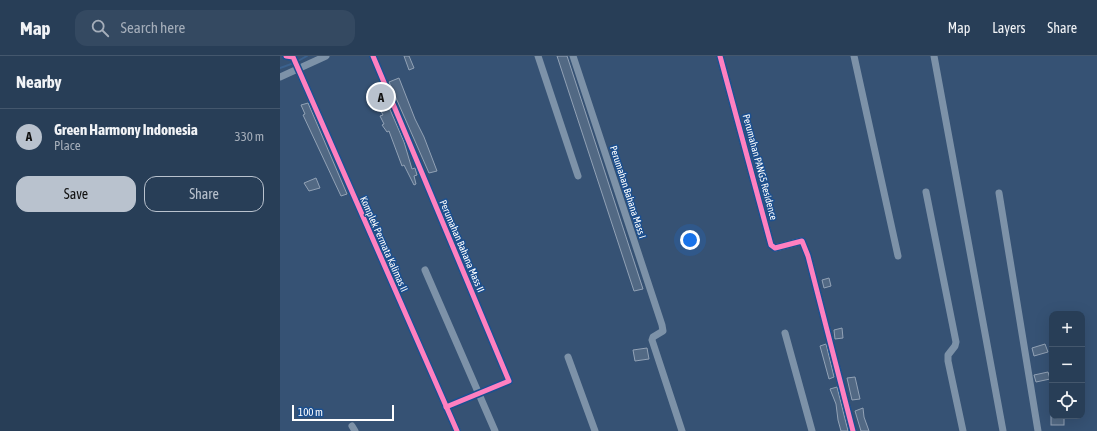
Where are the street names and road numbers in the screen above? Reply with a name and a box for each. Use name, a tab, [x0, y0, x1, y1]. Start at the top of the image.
street label: Perumahan PANG5 Residence	[741, 113, 780, 222]
street label: Perumahan Bahana Mass I	[608, 144, 648, 240]
street label: Komplek Permata Kalimas II	[358, 195, 410, 293]
street label: Perumahan Bahana Mass II	[438, 198, 486, 294]

